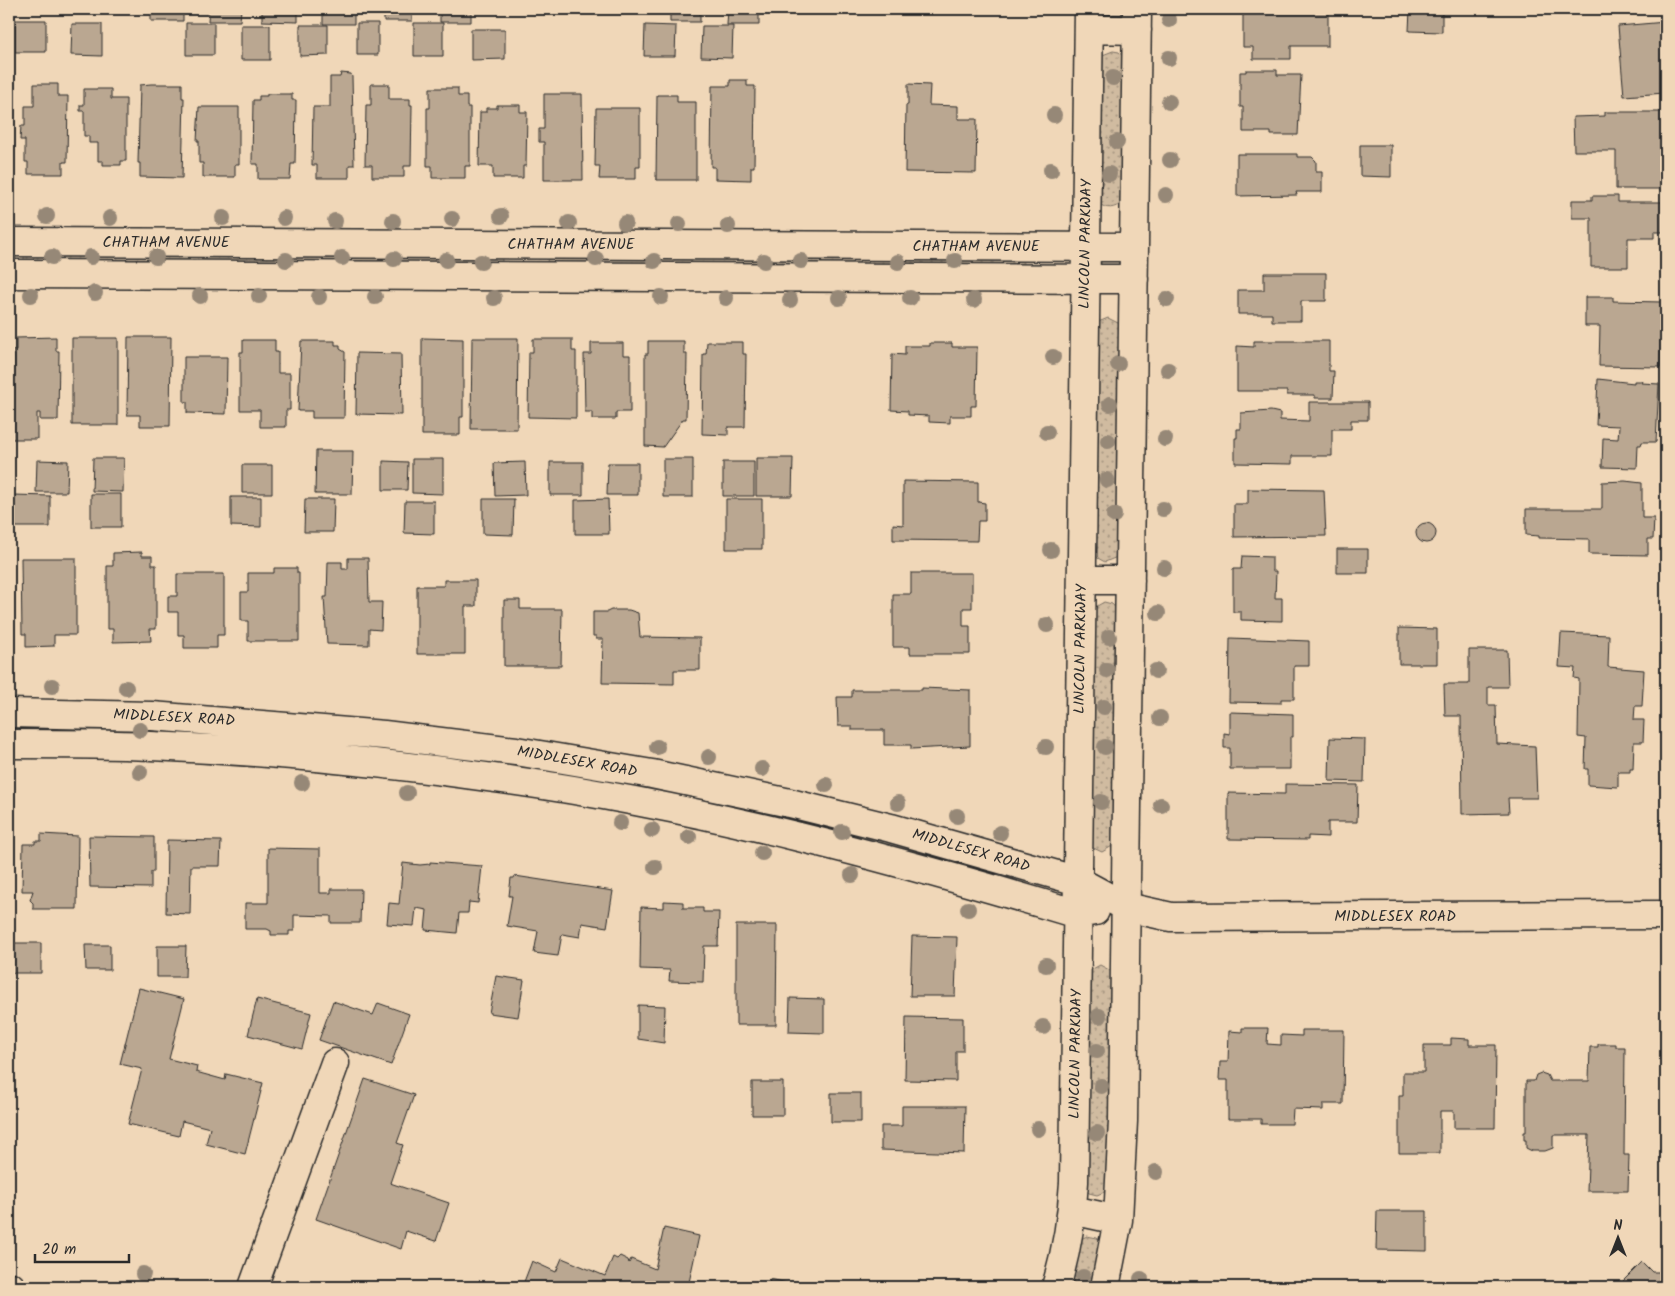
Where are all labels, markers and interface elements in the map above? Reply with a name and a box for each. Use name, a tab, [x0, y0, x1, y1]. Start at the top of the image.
street label: LINCOLN PARKWAY	[1073, 177, 1099, 309]
street label: CHATHAM AVENUE	[103, 231, 231, 255]
street label: CHATHAM AVENUE	[508, 233, 636, 257]
street label: CHATHAM AVENUE	[913, 235, 1041, 259]
street label: LINCOLN PARKWAY	[1068, 582, 1094, 714]
street label: MIDDLESEX ROAD	[113, 703, 236, 733]
street label: MIDDLESEX ROAD	[515, 740, 639, 784]
street label: MIDDLESEX ROAD	[909, 823, 1033, 879]
street label: MIDDLESEX ROAD	[1334, 905, 1456, 929]
street label: LINCOLN PARKWAY	[1063, 987, 1089, 1119]
north arrow	[1592, 1214, 1642, 1264]
text: N	[1614, 1215, 1623, 1237]
scale bar	[35, 1231, 129, 1263]
text: 20 m	[42, 1238, 76, 1262]

